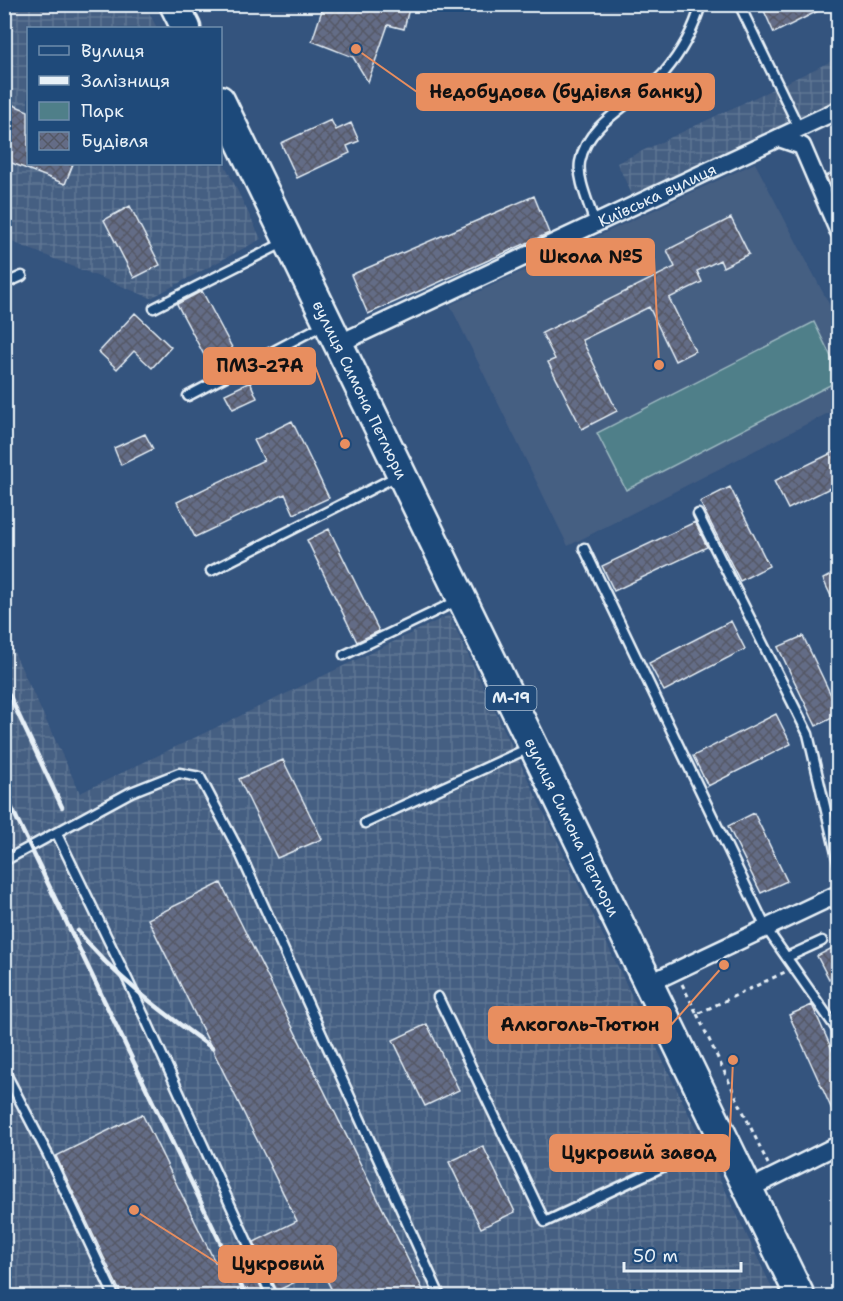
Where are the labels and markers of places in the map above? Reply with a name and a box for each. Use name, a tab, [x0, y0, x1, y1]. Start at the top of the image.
callout: Недобудова (будівля банку)	[417, 74, 714, 110]
callout: Школа №5	[527, 239, 654, 275]
callout: ПМЗ-27А	[204, 348, 315, 384]
callout: Алкоголь-Тютюн	[489, 1007, 671, 1043]
callout: Цукровий завод	[550, 1135, 729, 1171]
callout: Цукровий	[219, 1246, 336, 1282]

